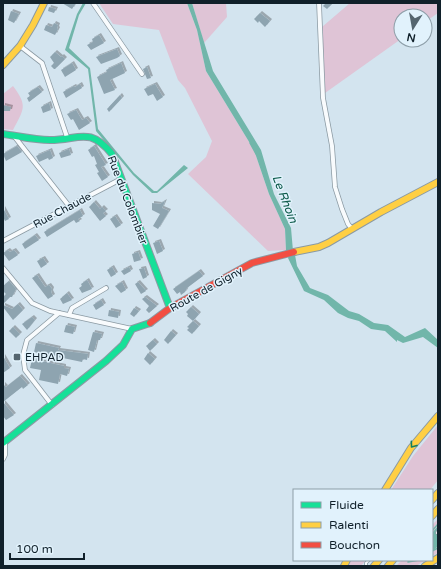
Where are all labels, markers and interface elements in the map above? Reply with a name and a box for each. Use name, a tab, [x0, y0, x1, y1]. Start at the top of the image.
north arrow	[393, 8, 433, 48]
text: N	[406, 30, 417, 45]
street label: Rue du Colombier	[105, 154, 151, 247]
water label: Le Rhoin	[269, 173, 301, 226]
street label: Rue Chaude	[31, 190, 94, 231]
street label: Route de Gigny	[168, 264, 245, 315]
place label: EHPAD	[25, 351, 64, 364]
marker: EHPAD	[12, 352, 22, 362]
one-way arrow	[411, 441, 418, 448]
legend	[293, 489, 433, 561]
text: Fluide	[329, 498, 364, 512]
text: Ralenti	[329, 518, 369, 532]
scale bar	[10, 535, 84, 561]
text: Bouchon	[329, 538, 380, 552]
text: 100 m	[16, 542, 53, 556]

